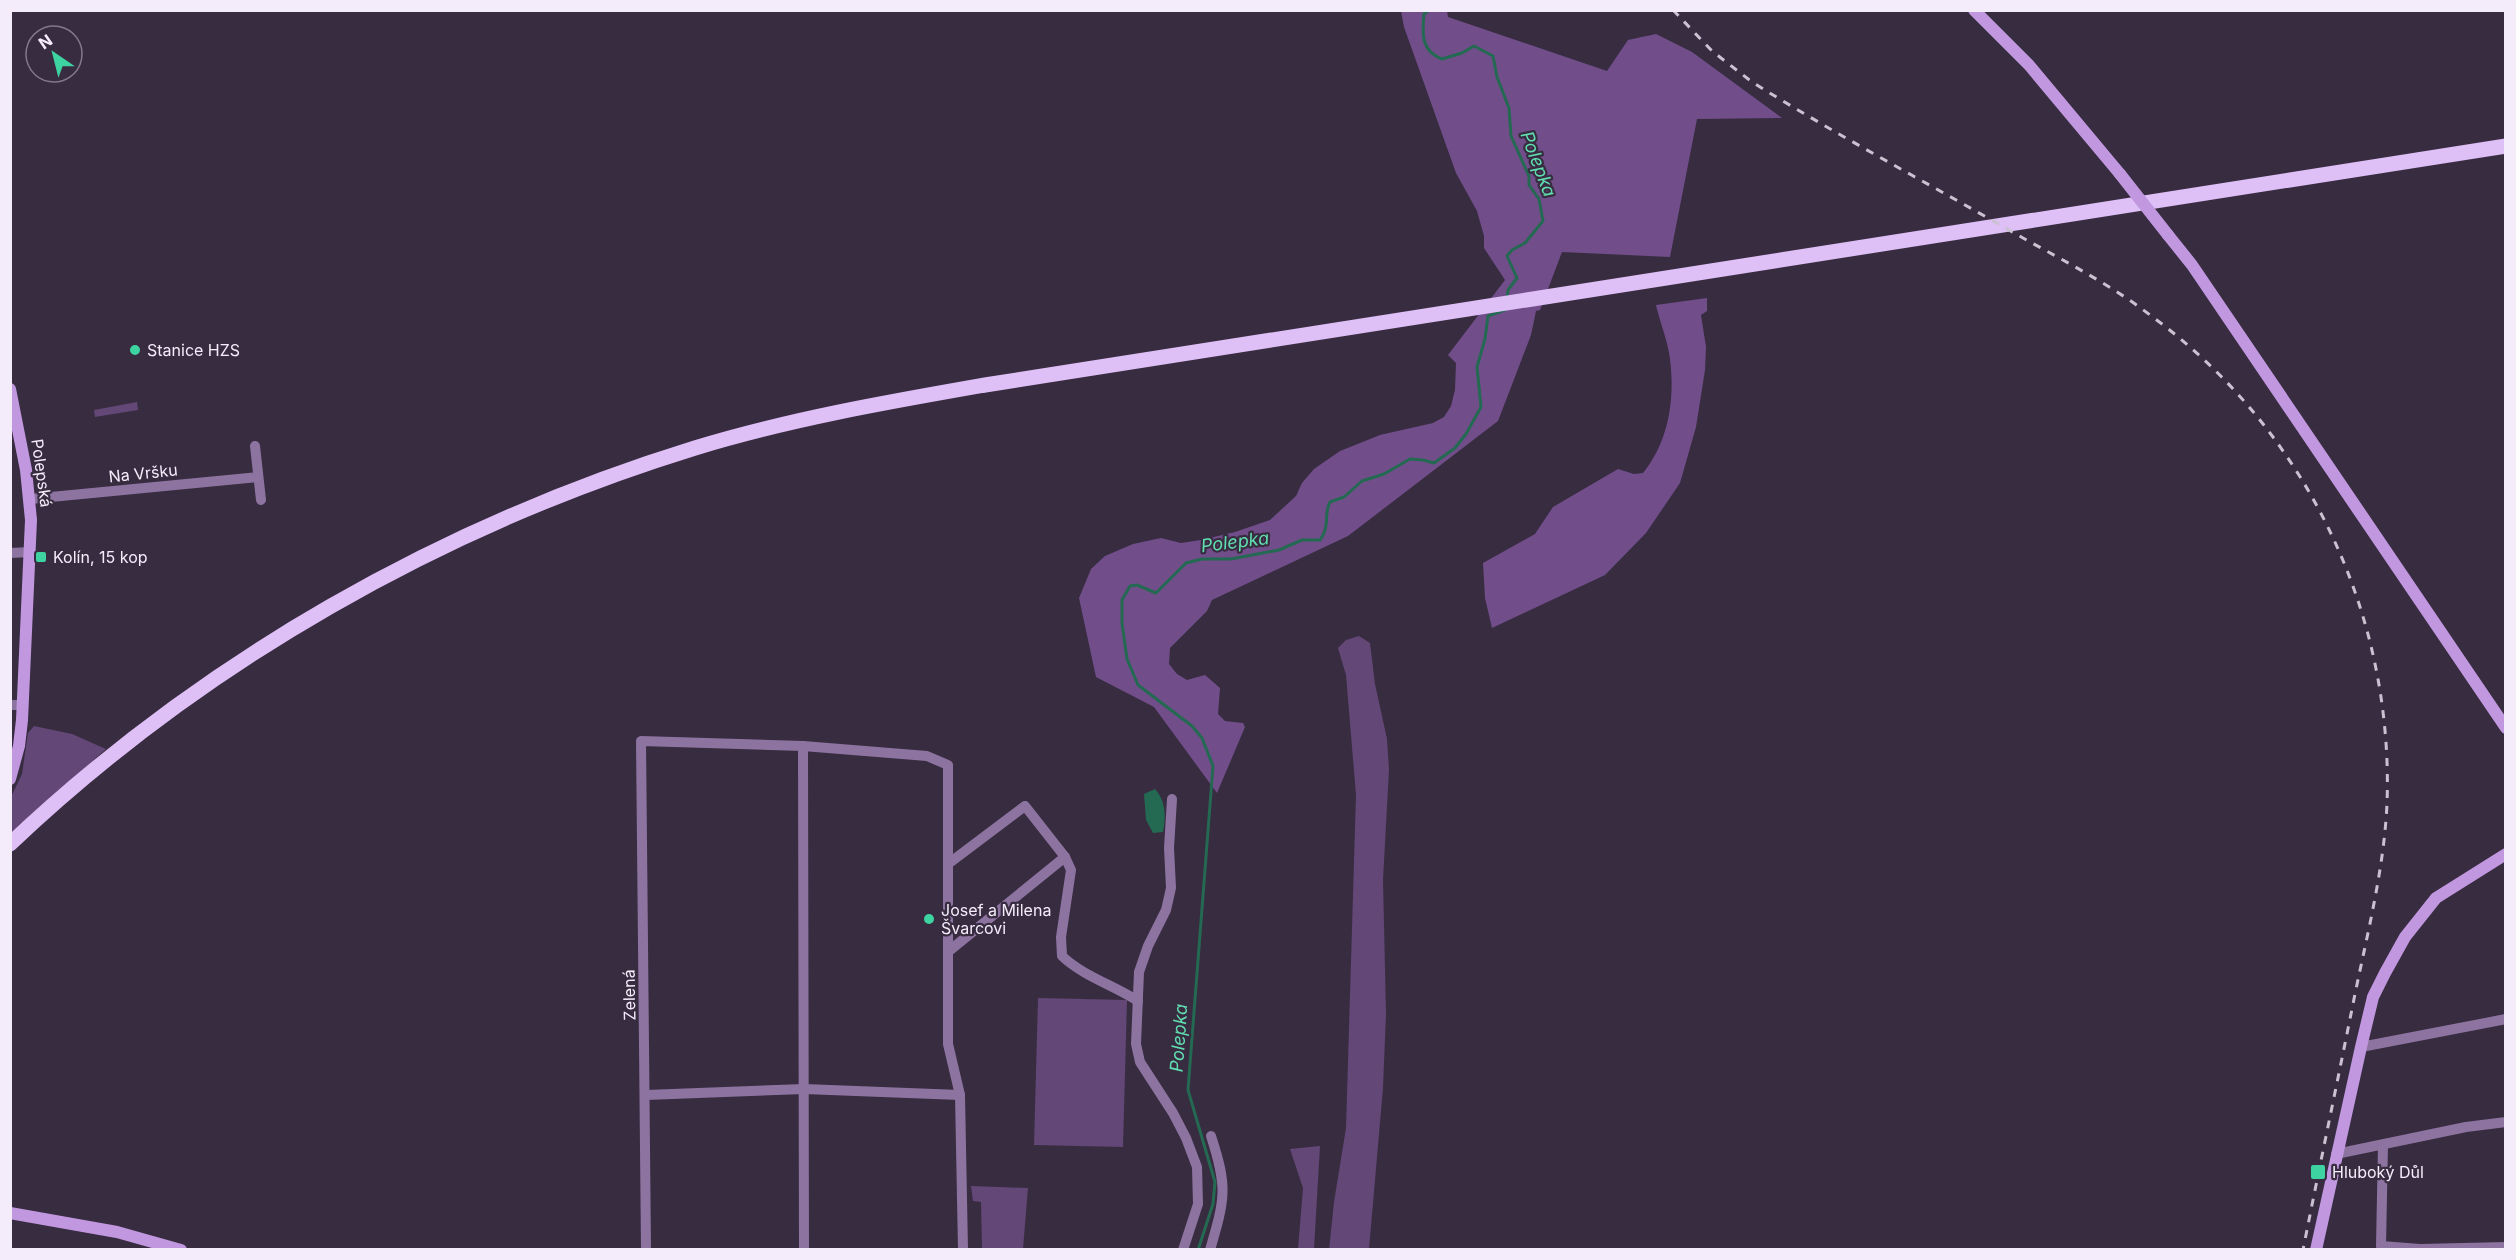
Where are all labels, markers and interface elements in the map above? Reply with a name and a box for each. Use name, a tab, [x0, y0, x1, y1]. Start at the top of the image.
north arrow	[24, 24, 84, 84]
text: N	[35, 30, 56, 53]
water label: Polepka	[1516, 128, 1561, 200]
place label: Stanice HZS	[147, 340, 240, 360]
marker: Stanice HZS	[128, 343, 142, 357]
street label: Polepská	[27, 437, 57, 509]
street label: Na Vršku	[107, 459, 179, 487]
water label: Polepka	[1200, 527, 1270, 556]
place label: Kolín, 15 kop	[53, 547, 148, 567]
marker: Kolín, 15 kop	[34, 550, 48, 564]
place label: Josef a Milena Švarcovi	[941, 900, 1051, 938]
marker: Josef a Milena Švarcovi	[922, 912, 936, 926]
street label: Zelená	[619, 969, 639, 1021]
water label: Polepka	[1166, 1003, 1191, 1073]
place label: Hluboký Důl	[2332, 1162, 2424, 1182]
marker: Hluboký Důl	[2309, 1163, 2327, 1181]

